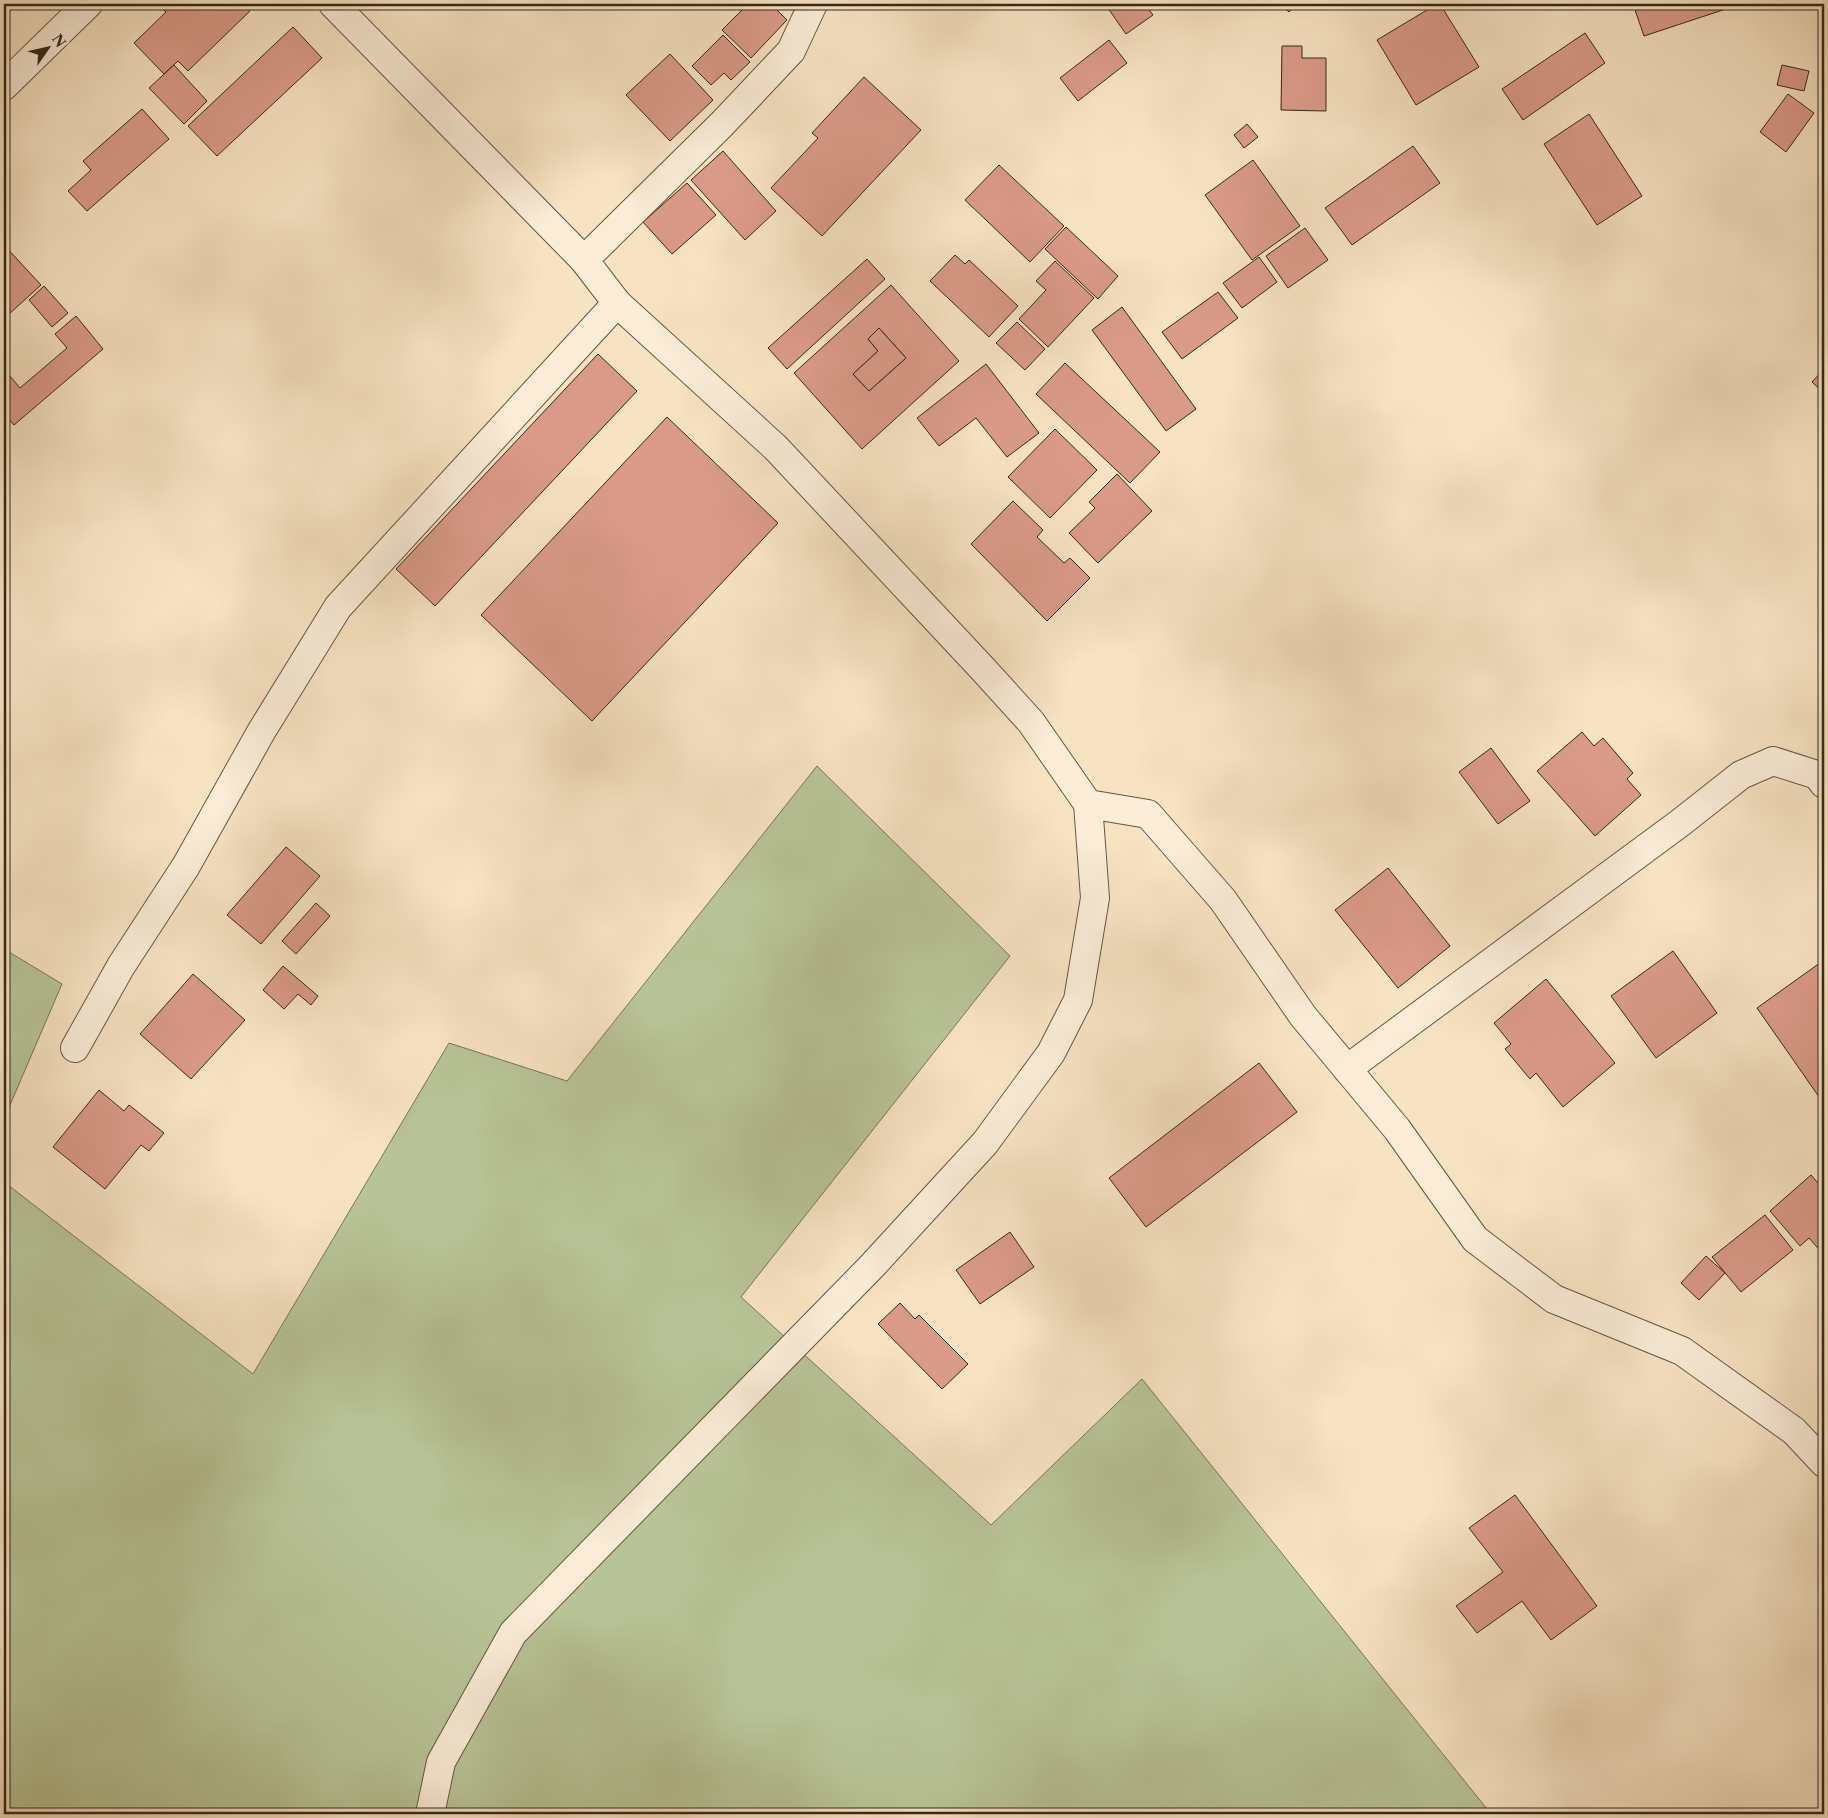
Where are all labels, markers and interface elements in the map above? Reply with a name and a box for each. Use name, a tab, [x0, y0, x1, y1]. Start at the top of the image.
north arrow	[22, 22, 72, 72]
text: N	[48, 31, 70, 51]

